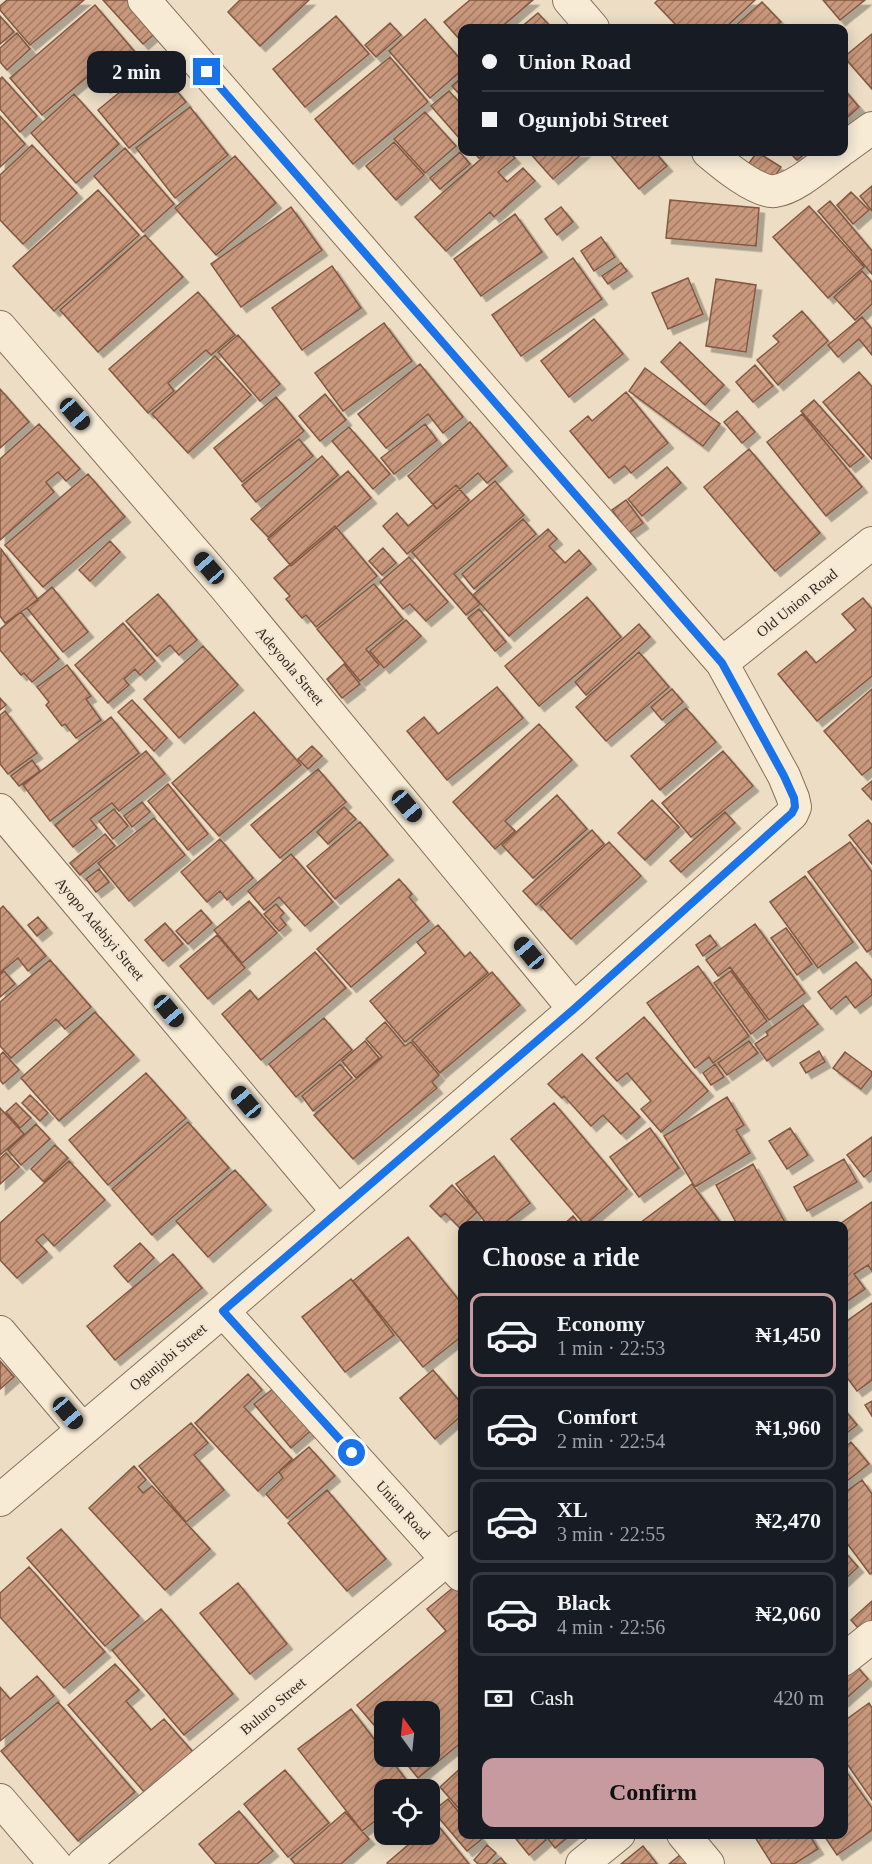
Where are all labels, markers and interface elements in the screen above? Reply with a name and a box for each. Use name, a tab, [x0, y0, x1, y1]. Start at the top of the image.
text: Union Road	[518, 49, 631, 74]
callout: 2 min	[87, 51, 186, 93]
route end	[193, 58, 220, 85]
text: 2 min	[112, 61, 161, 83]
text: Ogunjobi Street	[518, 107, 669, 132]
car	[56, 395, 94, 433]
car	[190, 549, 228, 587]
street label: Old Union Road	[753, 565, 841, 640]
street label: Adeyoola Street	[253, 624, 328, 709]
car	[389, 786, 425, 826]
street label: Ayopo Adebiyi Street	[52, 874, 148, 984]
car	[511, 933, 547, 973]
car	[151, 991, 187, 1031]
car	[228, 1082, 264, 1122]
text: Choose a ride	[482, 1242, 640, 1272]
icon: car	[485, 1308, 539, 1362]
text: Economy	[557, 1311, 645, 1336]
street label: Ogunjobi Street	[126, 1320, 210, 1394]
text: ₦1,450	[756, 1322, 821, 1347]
text: 1 min · 22:53	[557, 1337, 665, 1359]
car	[50, 1393, 86, 1433]
icon: car	[485, 1401, 539, 1455]
text: Comfort	[557, 1404, 638, 1429]
text: ₦1,960	[756, 1415, 821, 1440]
text: 2 min · 22:54	[557, 1430, 665, 1452]
route start	[338, 1439, 365, 1466]
street label: Union Road	[373, 1478, 434, 1543]
icon: car	[485, 1494, 539, 1548]
text: XL	[557, 1497, 588, 1522]
text: ₦2,470	[756, 1508, 821, 1533]
text: 3 min · 22:55	[557, 1523, 665, 1545]
icon: car	[485, 1587, 539, 1641]
text: Black	[557, 1590, 611, 1615]
text: ₦2,060	[756, 1601, 821, 1626]
text: 4 min · 22:56	[557, 1616, 665, 1638]
street label: Buluro Street	[237, 1673, 310, 1738]
icon: cash	[482, 1682, 515, 1715]
text: Cash	[530, 1685, 574, 1710]
text: 420 m	[773, 1687, 824, 1709]
north arrow	[374, 1701, 440, 1767]
map controls	[374, 1701, 440, 1845]
button: Confirm	[482, 1758, 824, 1827]
button: locate	[374, 1779, 440, 1845]

